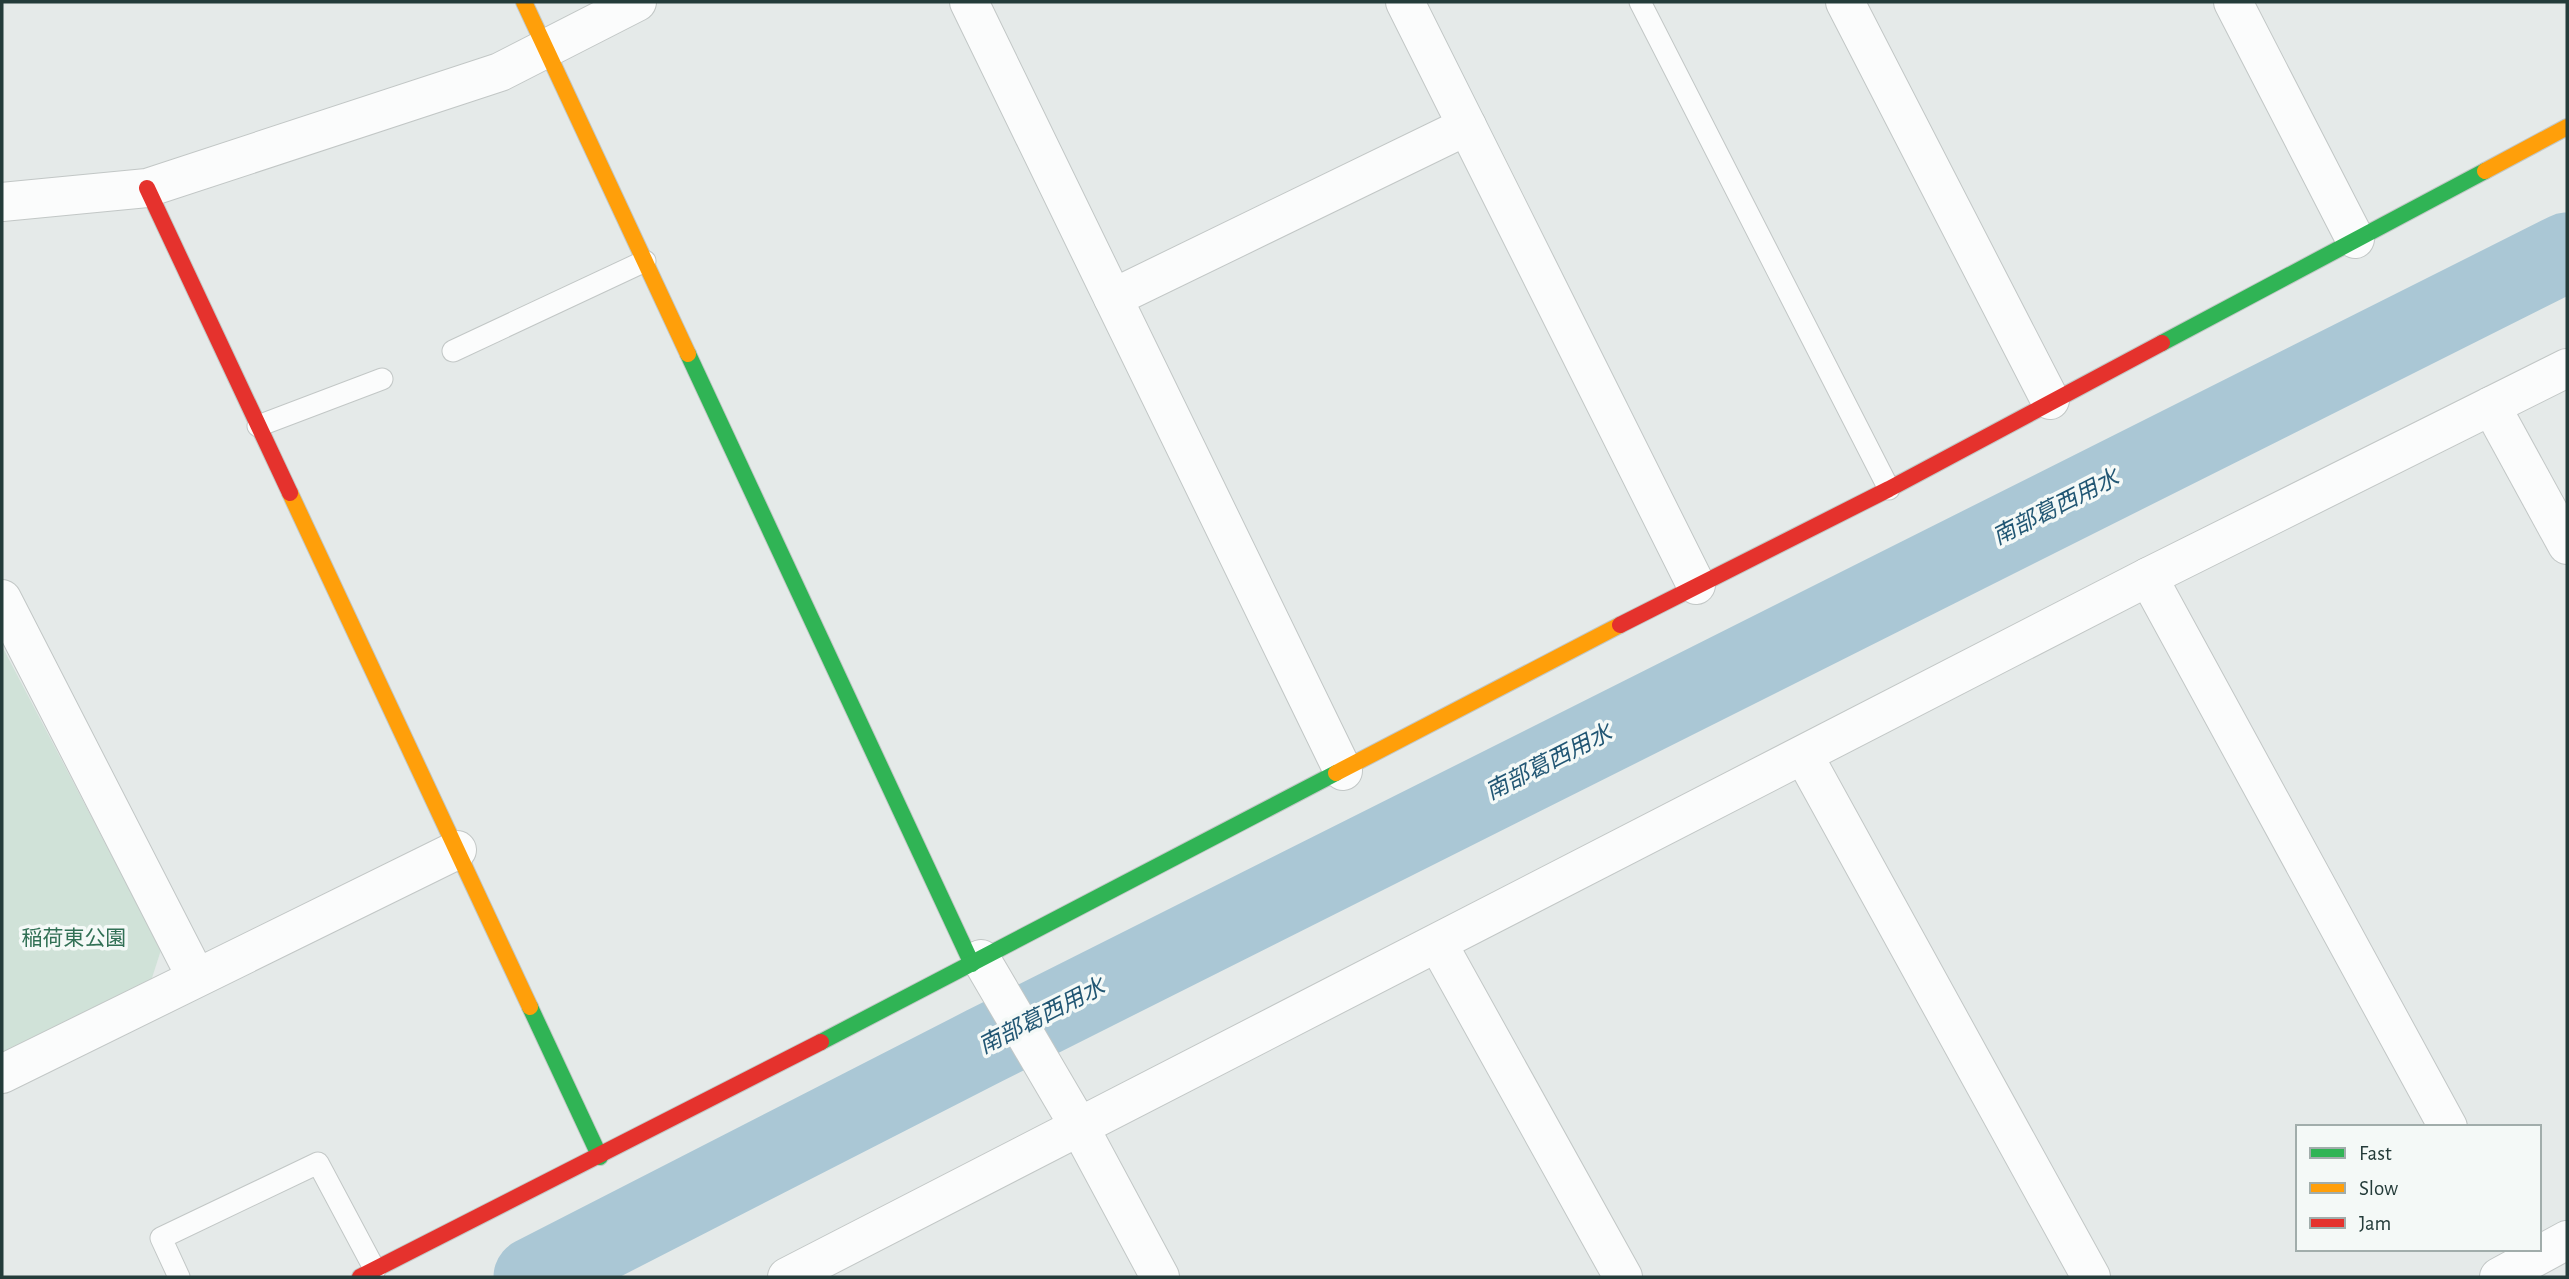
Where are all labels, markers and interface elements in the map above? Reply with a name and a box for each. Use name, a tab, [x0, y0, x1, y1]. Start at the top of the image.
water label: 南部葛西用水	[1988, 463, 2125, 550]
water label: 南部葛西用水	[1481, 718, 1618, 805]
park label: 稲荷東公園	[22, 927, 127, 949]
water label: 南部葛西用水	[974, 972, 1111, 1059]
legend	[2296, 1125, 2541, 1251]
text: Fast	[2359, 1143, 2392, 1164]
text: Slow	[2359, 1178, 2398, 1199]
text: Jam	[2359, 1213, 2391, 1234]

